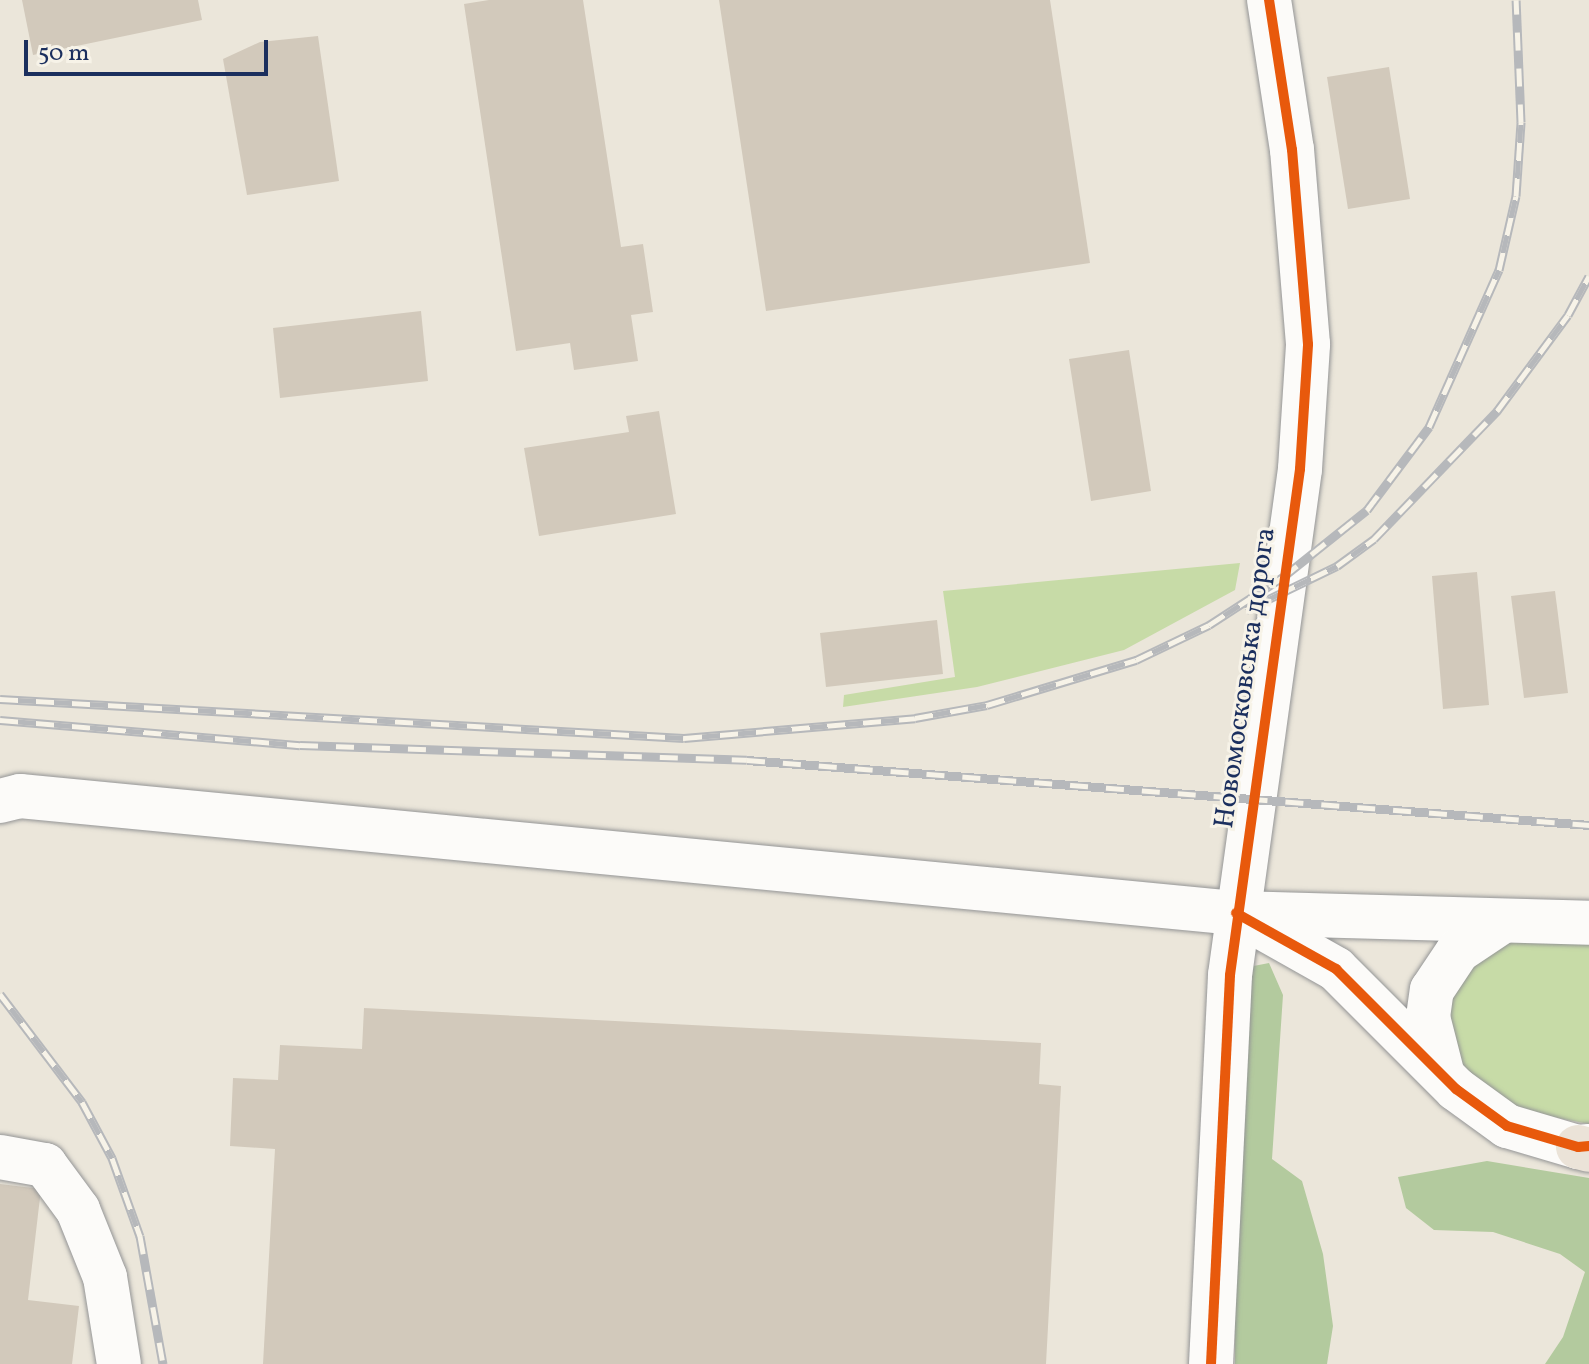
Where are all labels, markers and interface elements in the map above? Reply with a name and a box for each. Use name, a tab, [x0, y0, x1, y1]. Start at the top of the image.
scale bar	[28, 24, 272, 74]
text: 50 m	[38, 37, 90, 71]
street label: Новомосковська дорога	[1208, 526, 1284, 830]

